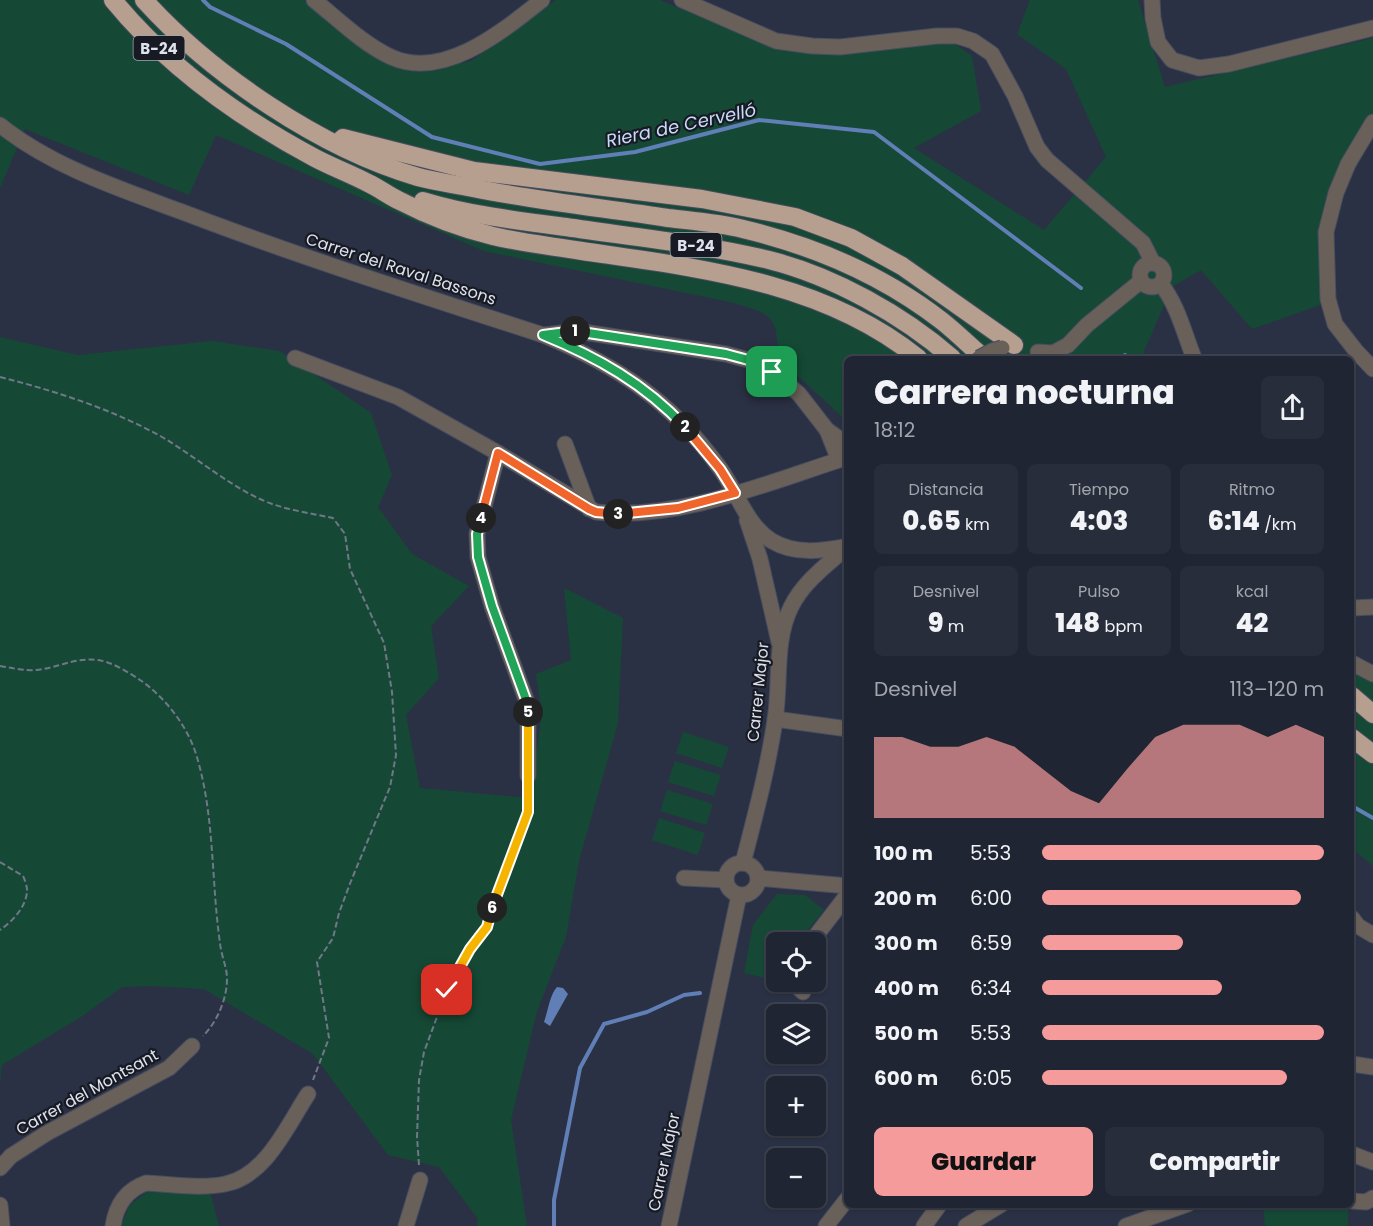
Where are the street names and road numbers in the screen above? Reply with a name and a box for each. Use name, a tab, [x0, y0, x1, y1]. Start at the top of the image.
road number: B-24	[134, 36, 184, 60]
street label: Carrer del Raval Bassons	[303, 227, 499, 311]
road number: B-24	[670, 233, 722, 257]
street label: Carrer Major	[741, 641, 775, 743]
street label: Carrer del Montsant	[12, 1043, 162, 1141]
street label: Carrer Major	[642, 1111, 686, 1213]

